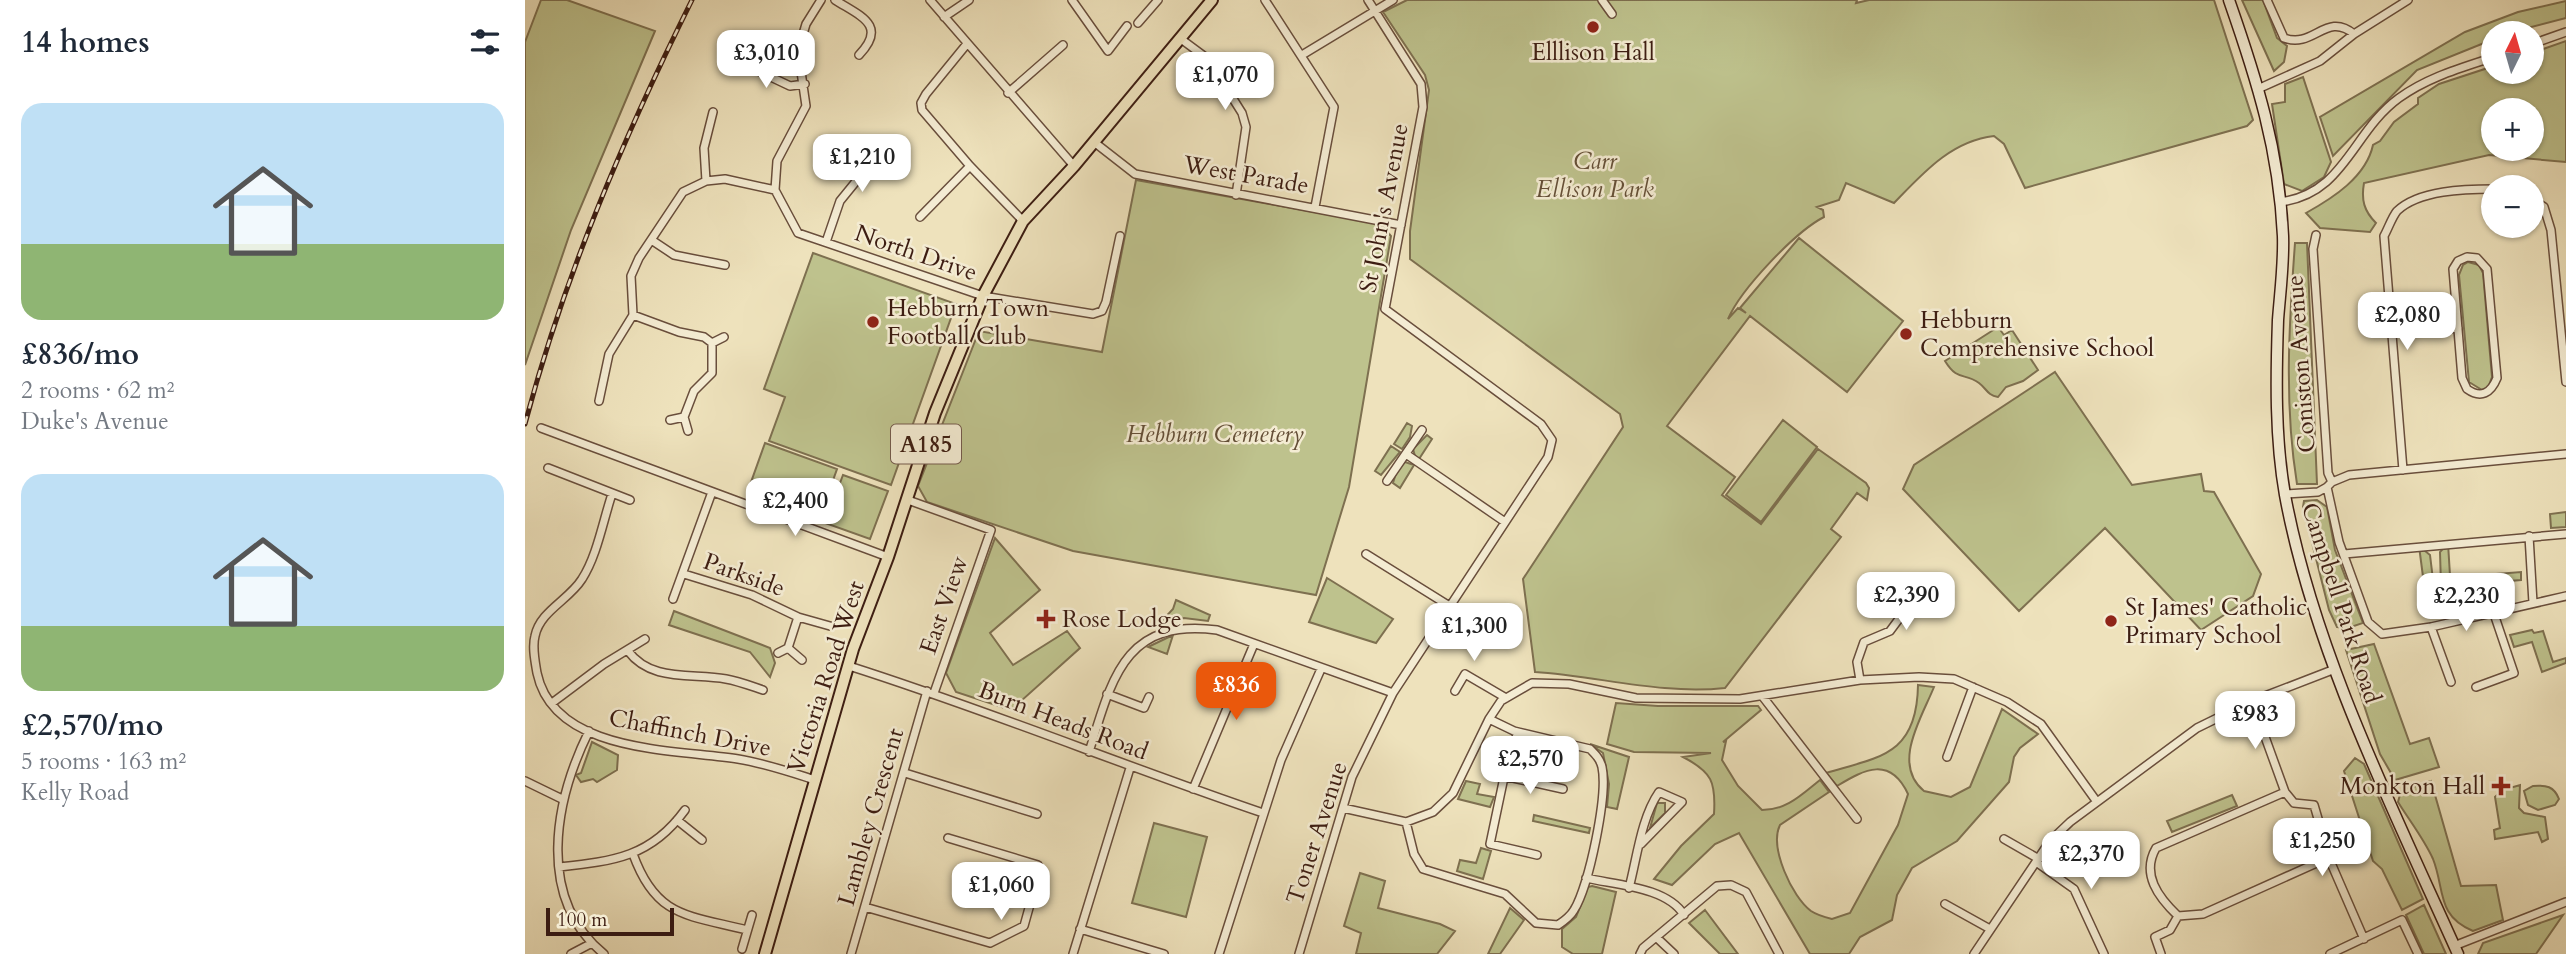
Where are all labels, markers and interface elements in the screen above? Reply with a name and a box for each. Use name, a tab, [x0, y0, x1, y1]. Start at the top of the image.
marker: Elllison Hall	[1585, 19, 1601, 35]
north arrow	[2481, 21, 2545, 84]
map controls	[2481, 21, 2544, 238]
text: 14 homes	[21, 22, 150, 63]
icon: filters	[466, 23, 504, 61]
pin: £3,010	[709, 31, 823, 90]
place label: Elllison Hall	[1531, 36, 1655, 69]
text: £3,010	[733, 37, 799, 68]
pin: £1,070	[1168, 52, 1282, 112]
text: £1,070	[1192, 59, 1258, 90]
button: +	[2481, 98, 2544, 161]
street label: St John's Avenue	[1351, 121, 1417, 295]
pin: £1,210	[805, 134, 919, 194]
text: £1,210	[829, 141, 895, 172]
park label: Carr Ellison Park	[1536, 145, 1654, 206]
icon: home	[200, 148, 326, 274]
street label: West Parade	[1180, 148, 1311, 202]
button: −	[2481, 175, 2544, 238]
street label: North Drive	[850, 217, 982, 289]
street label: Coniston Avenue	[2278, 274, 2324, 454]
place label: Hebburn Town Football Club	[887, 292, 1050, 353]
pin: £2,080	[2350, 292, 2464, 352]
text: £2,080	[2374, 299, 2440, 330]
place label: Hebburn Comprehensive School	[1920, 304, 2154, 365]
marker: Hebburn Town Football Club	[865, 314, 881, 330]
marker: Hebburn Comprehensive School	[1898, 326, 1914, 342]
text: £836/mo	[21, 334, 139, 375]
text: 2 rooms · 62 m²	[21, 375, 174, 406]
text: Duke's Avenue	[21, 406, 169, 437]
park label: Hebburn Cemetery	[1126, 418, 1304, 451]
road number: A185	[891, 424, 961, 464]
pin: £2,400	[738, 478, 852, 538]
text: £2,400	[762, 485, 828, 516]
street label: Campbell Park Road	[2293, 498, 2389, 708]
icon: home	[200, 519, 326, 645]
street label: Parkside	[699, 545, 789, 605]
street label: East View	[912, 552, 976, 658]
pin: £2,390	[1849, 572, 1963, 632]
pin: £2,230	[2409, 574, 2523, 633]
street label: Victoria Road West	[779, 576, 873, 777]
text: £2,390	[1873, 579, 1939, 610]
text: £2,230	[2433, 580, 2499, 611]
place label: St James' Catholic Primary School	[2125, 591, 2307, 652]
place label: Rose Lodge	[1062, 603, 1182, 636]
pin: £1,300	[1417, 604, 1531, 663]
marker: Rose Lodge	[1036, 609, 1056, 629]
text: £1,300	[1441, 610, 1507, 641]
marker: St James' Catholic Primary School	[2103, 613, 2119, 629]
pin: £836	[1195, 662, 1277, 722]
text: £836	[1212, 669, 1260, 700]
street label: Burn Heads Road	[973, 673, 1153, 769]
pin: £983	[2214, 692, 2296, 751]
text: £983	[2231, 698, 2279, 729]
street label: Chaffinch Drive	[606, 701, 774, 765]
text: £2,570/mo	[21, 705, 163, 746]
street label: Lambley Crescent	[830, 724, 912, 910]
pin: £2,570	[1473, 736, 1587, 796]
text: £2,570	[1497, 743, 1563, 774]
text: 5 rooms · 163 m²	[21, 746, 186, 777]
street label: Toner Avenue	[1278, 757, 1356, 909]
place label: Monkton Hall	[2340, 770, 2485, 803]
marker: Monkton Hall	[2491, 776, 2511, 796]
text: Kelly Road	[21, 777, 129, 808]
pin: £1,250	[2265, 818, 2379, 878]
text: £1,250	[2289, 825, 2355, 856]
pin: £2,370	[2034, 832, 2148, 891]
text: £2,370	[2058, 838, 2124, 869]
pin: £1,060	[944, 862, 1058, 922]
text: £1,060	[968, 869, 1034, 900]
scale bar	[546, 905, 674, 937]
text: 100 m	[557, 907, 607, 933]

